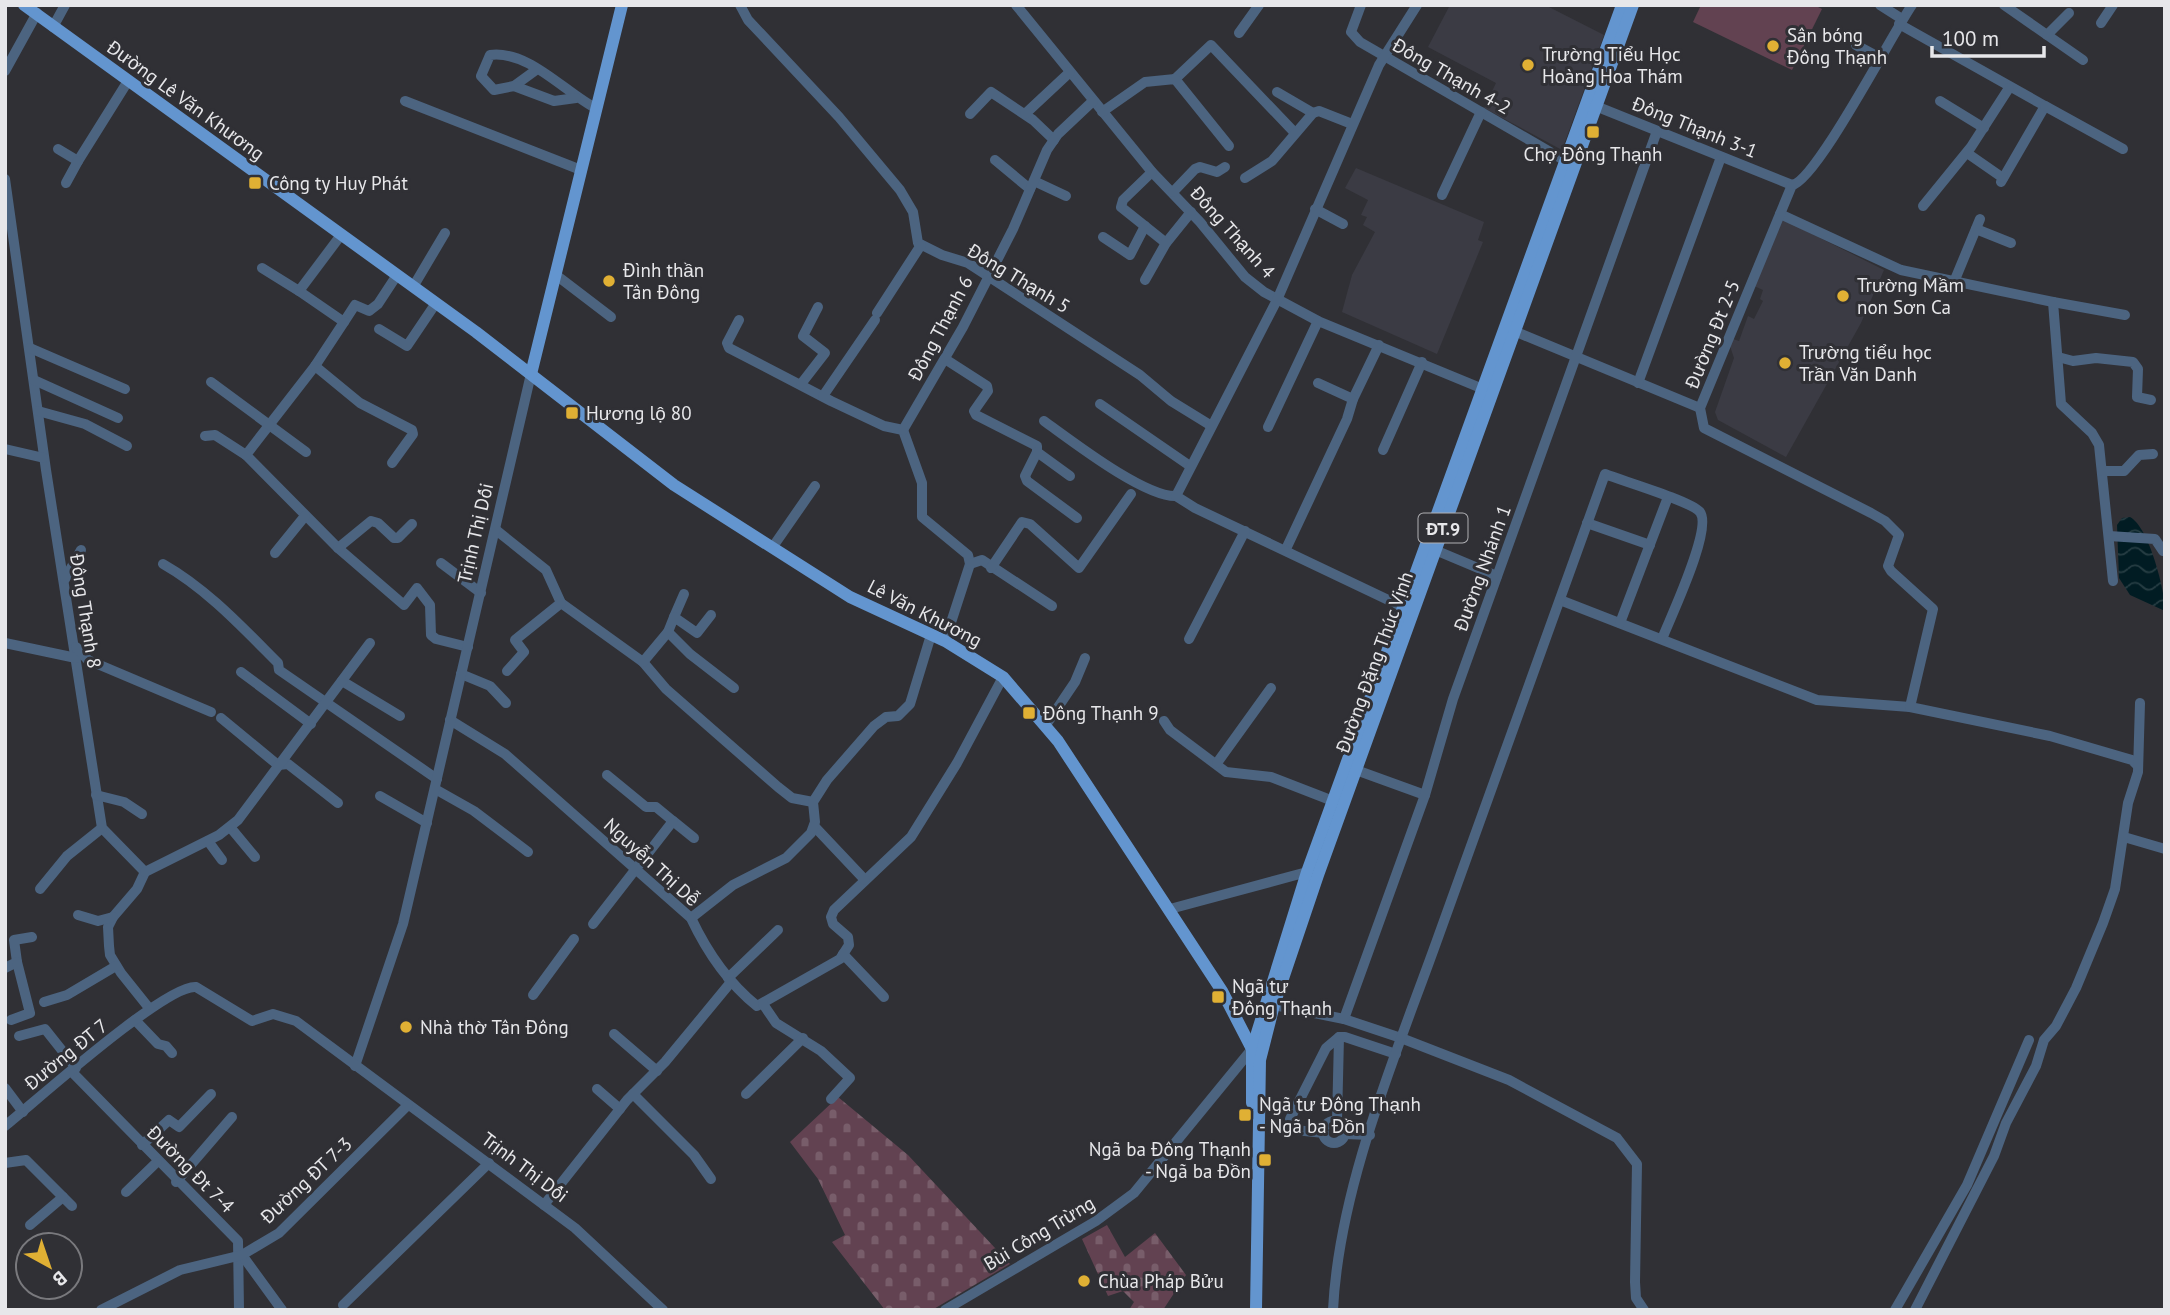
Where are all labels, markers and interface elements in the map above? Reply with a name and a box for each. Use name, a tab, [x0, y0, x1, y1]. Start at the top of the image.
scale bar	[1932, 14, 2044, 58]
place label: Sân bóng Đông Thạnh	[1786, 23, 1887, 69]
text: 100 m	[1942, 25, 1999, 52]
street label: Đông Thạnh 4-2	[1388, 32, 1515, 120]
street label: Đường Lê Văn Khương	[102, 34, 269, 165]
marker: Sân bóng Đông Thạnh	[1765, 38, 1781, 54]
place label: Trường Tiểu Học Hoàng Hoa Thám	[1542, 42, 1683, 88]
marker: Trường Tiểu Học Hoàng Hoa Thám	[1520, 57, 1536, 73]
street label: Đông Thạnh 3-1	[1628, 91, 1761, 163]
marker: Chợ Đông Thạnh	[1585, 124, 1601, 140]
place label: Chợ Đông Thạnh	[1524, 142, 1662, 166]
place label: Công ty Huy Phát	[269, 171, 408, 195]
marker: Công ty Huy Phát	[247, 175, 263, 191]
street label: Đông Thạnh 4	[1185, 180, 1281, 283]
street label: Đông Thạnh 5	[962, 237, 1075, 318]
place label: Đình thần Tân Đông	[622, 258, 704, 304]
street label: Đông Thạnh 6	[902, 271, 978, 386]
marker: Đình thần Tân Đông	[601, 273, 617, 289]
place label: Trường Mầm non Sơn Ca	[1857, 273, 1964, 319]
street label: Đường Đt 2-5	[1679, 276, 1745, 393]
marker: Trường Mầm non Sơn Ca	[1835, 288, 1851, 304]
place label: Trường tiểu học Trần Văn Danh	[1799, 340, 1932, 386]
marker: Trường tiểu học Trần Văn Danh	[1777, 355, 1793, 371]
place label: Hương lộ 80	[586, 401, 692, 425]
marker: Hương lộ 80	[564, 405, 580, 421]
street label: Trịnh Thị Dối	[452, 480, 498, 586]
street label: Đường Nhánh 1	[1448, 502, 1516, 635]
road number: ĐT.9	[1418, 514, 1468, 542]
street label: Đông Thạnh 8	[65, 551, 107, 670]
street label: Đường Đặng Thúc Vịnh	[1330, 568, 1418, 757]
street label: Lê Văn Khương	[864, 574, 986, 652]
place label: Đông Thạnh 9	[1042, 701, 1159, 725]
marker: Đông Thạnh 9	[1021, 705, 1037, 721]
street label: Nguyễn Thị Dễ	[599, 813, 705, 911]
place label: Ngã tư Đông Thạnh	[1231, 974, 1332, 1020]
marker: Ngã tư Đông Thạnh	[1210, 989, 1226, 1005]
street label: Đường ĐT 7	[19, 1013, 112, 1095]
place label: Nhà thờ Tân Đông	[420, 1015, 569, 1039]
marker: Nhà thờ Tân Đông	[398, 1019, 414, 1035]
place label: Ngã tư Đông Thạnh - Ngã ba Đồn	[1259, 1092, 1421, 1138]
marker: Ngã tư Đông Thạnh - Ngã ba Đồn	[1237, 1107, 1253, 1123]
street label: Đường Đt 7-4	[142, 1120, 240, 1218]
street label: Trịnh Thị Dối	[477, 1127, 573, 1207]
street label: Đường ĐT 7-3	[255, 1132, 357, 1229]
place label: Ngã ba Đông Thạnh - Ngã ba Đồn	[1089, 1137, 1251, 1183]
marker: Ngã ba Đông Thạnh - Ngã ba Đồn	[1257, 1152, 1273, 1168]
street label: Bùi Công Trừng	[979, 1190, 1099, 1276]
north arrow	[14, 1231, 84, 1301]
text: B	[48, 1266, 72, 1292]
place label: Chùa Pháp Bửu	[1098, 1269, 1224, 1293]
marker: Chùa Pháp Bửu	[1076, 1273, 1092, 1289]

